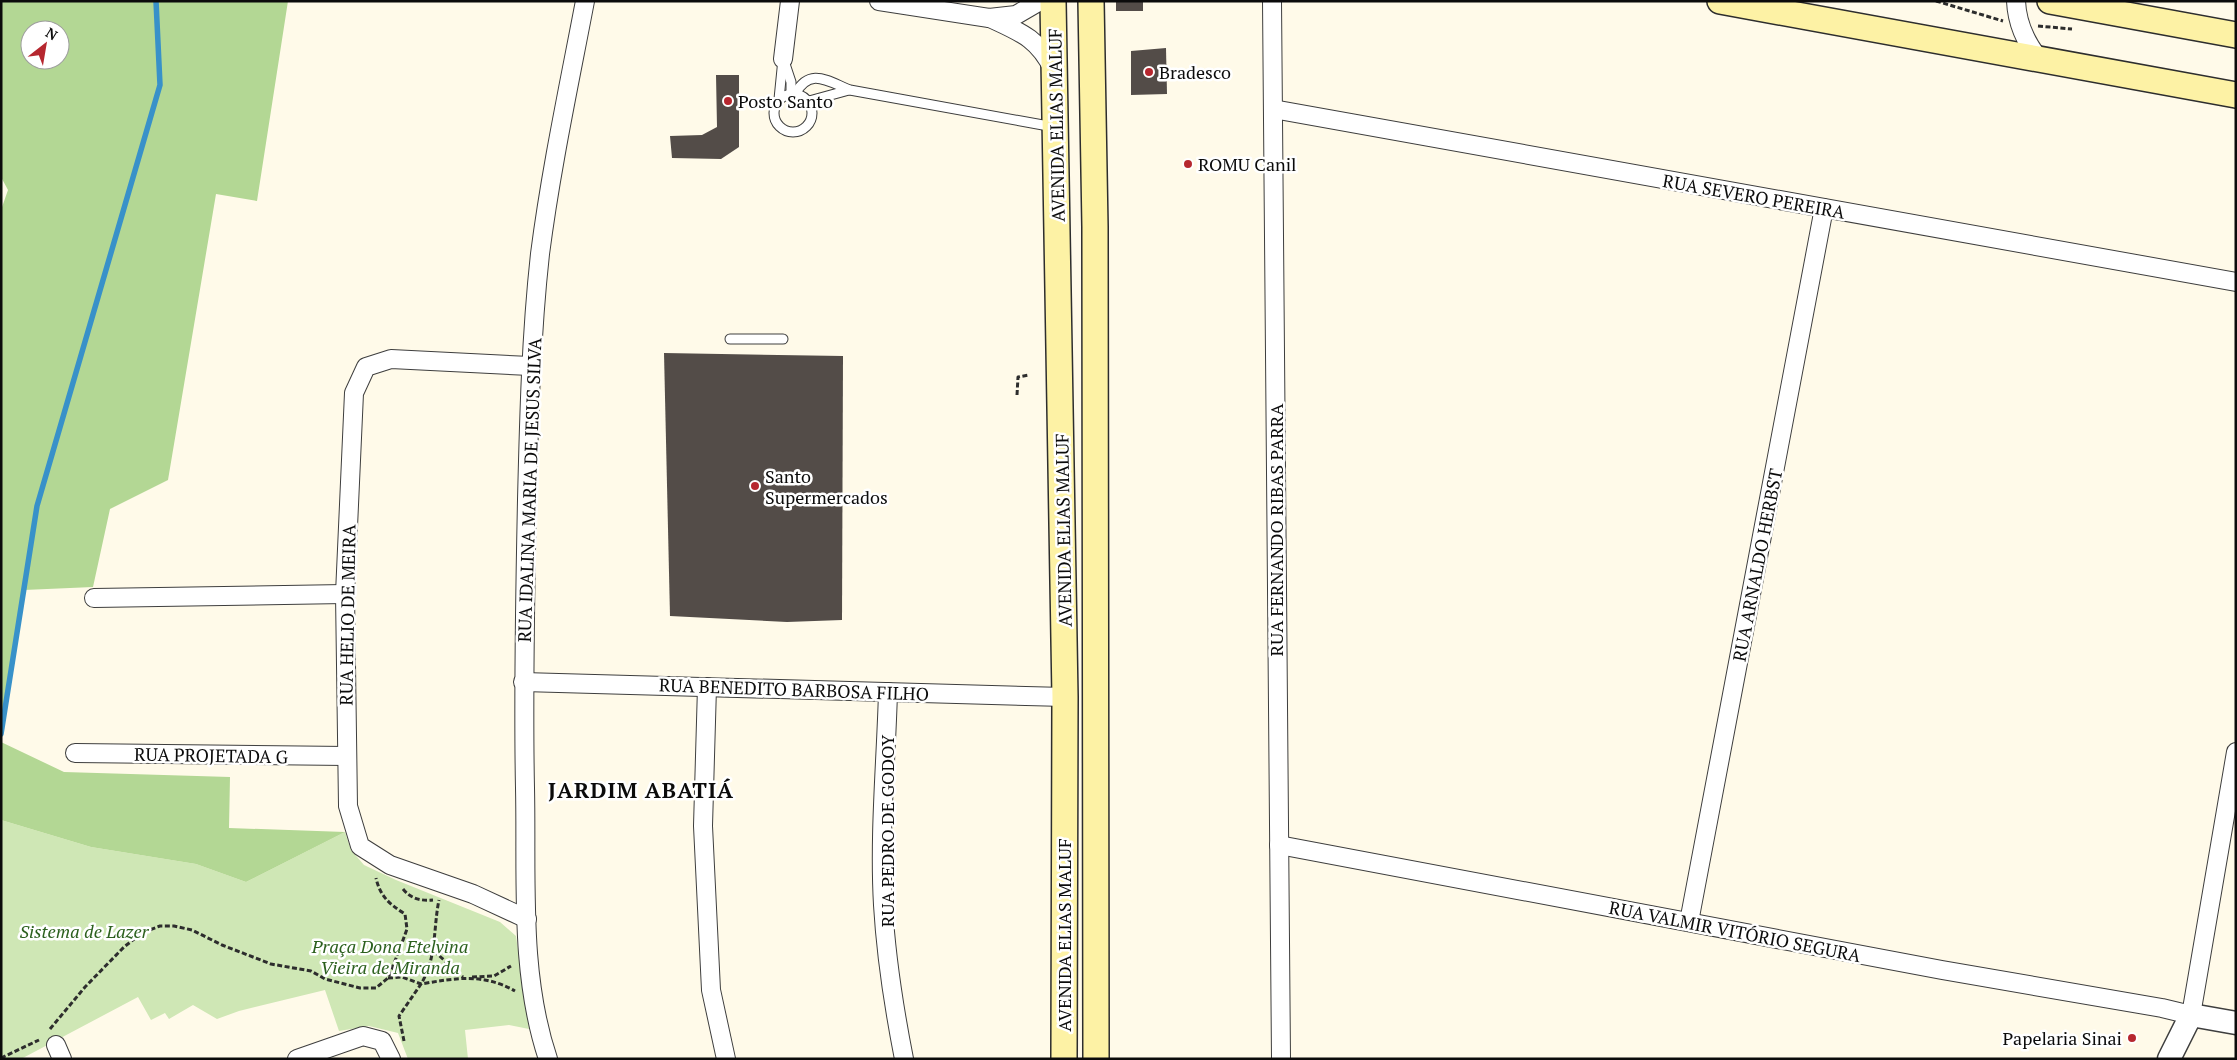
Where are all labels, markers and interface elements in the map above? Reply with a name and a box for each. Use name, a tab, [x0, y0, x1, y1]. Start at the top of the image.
north arrow	[20, 20, 70, 70]
text: N	[43, 23, 62, 45]
street label: AVENIDA ELIAS MALUF	[1042, 28, 1070, 222]
place label: Bradesco	[1159, 60, 1231, 84]
marker: Bradesco	[1143, 66, 1155, 78]
place label: Posto Santo	[738, 89, 833, 113]
marker: Posto Santo	[722, 95, 734, 107]
place label: ROMU Canil	[1198, 152, 1297, 176]
marker: ROMU Canil	[1182, 158, 1194, 170]
street label: RUA SEVERO PEREIRA	[1661, 168, 1848, 224]
street label: RUA IDALINA MARIA DE JESUS SILVA	[512, 337, 546, 643]
street label: RUA FERNANDO RIBAS PARRA	[1264, 403, 1288, 656]
street label: AVENIDA ELIAS MALUF	[1049, 433, 1077, 627]
place label: Santo Supermercados	[765, 464, 888, 509]
street label: RUA ARNALDO HERBST	[1727, 467, 1787, 663]
marker: Santo Supermercados	[749, 480, 761, 492]
street label: RUA HELIO DE MEIRA	[333, 524, 361, 706]
street label: RUA BENEDITO BARBOSA FILHO	[659, 672, 929, 706]
street label: RUA PEDRO DE GODOY	[875, 734, 899, 927]
street label: RUA PROJETADA G	[134, 742, 289, 768]
district label: JARDIM ABATIÁ	[548, 775, 734, 804]
street label: AVENIDA ELIAS MALUF	[1052, 838, 1076, 1032]
street label: RUA VALMIR VITÓRIO SEGURA	[1607, 895, 1864, 967]
park label: Sistema de Lazer	[19, 919, 150, 943]
park label: Praça Dona Etelvina Vieira de Miranda	[311, 934, 468, 979]
place label: Papelaria Sinai	[2002, 1026, 2122, 1050]
marker: Papelaria Sinai	[2126, 1032, 2138, 1044]

